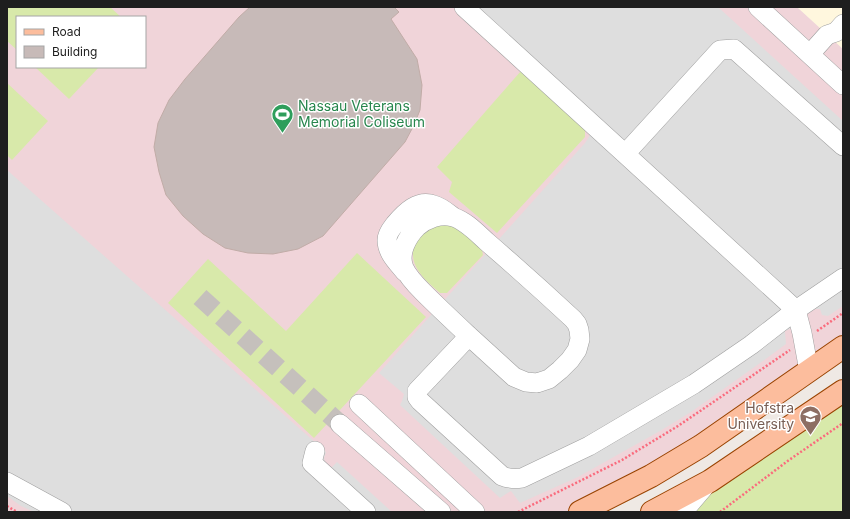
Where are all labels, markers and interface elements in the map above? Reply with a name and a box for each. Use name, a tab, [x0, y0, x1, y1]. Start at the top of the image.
legend	[16, 16, 146, 68]
text: Road	[52, 24, 81, 39]
text: Building	[52, 44, 97, 59]
place label: Nassau Veterans Memorial Coliseum	[298, 97, 425, 130]
sports icon: Nassau Veterans Memorial Coliseum	[270, 101, 296, 134]
place label: Hofstra University	[727, 399, 794, 432]
school or university icon: Hofstra University	[797, 403, 823, 436]

